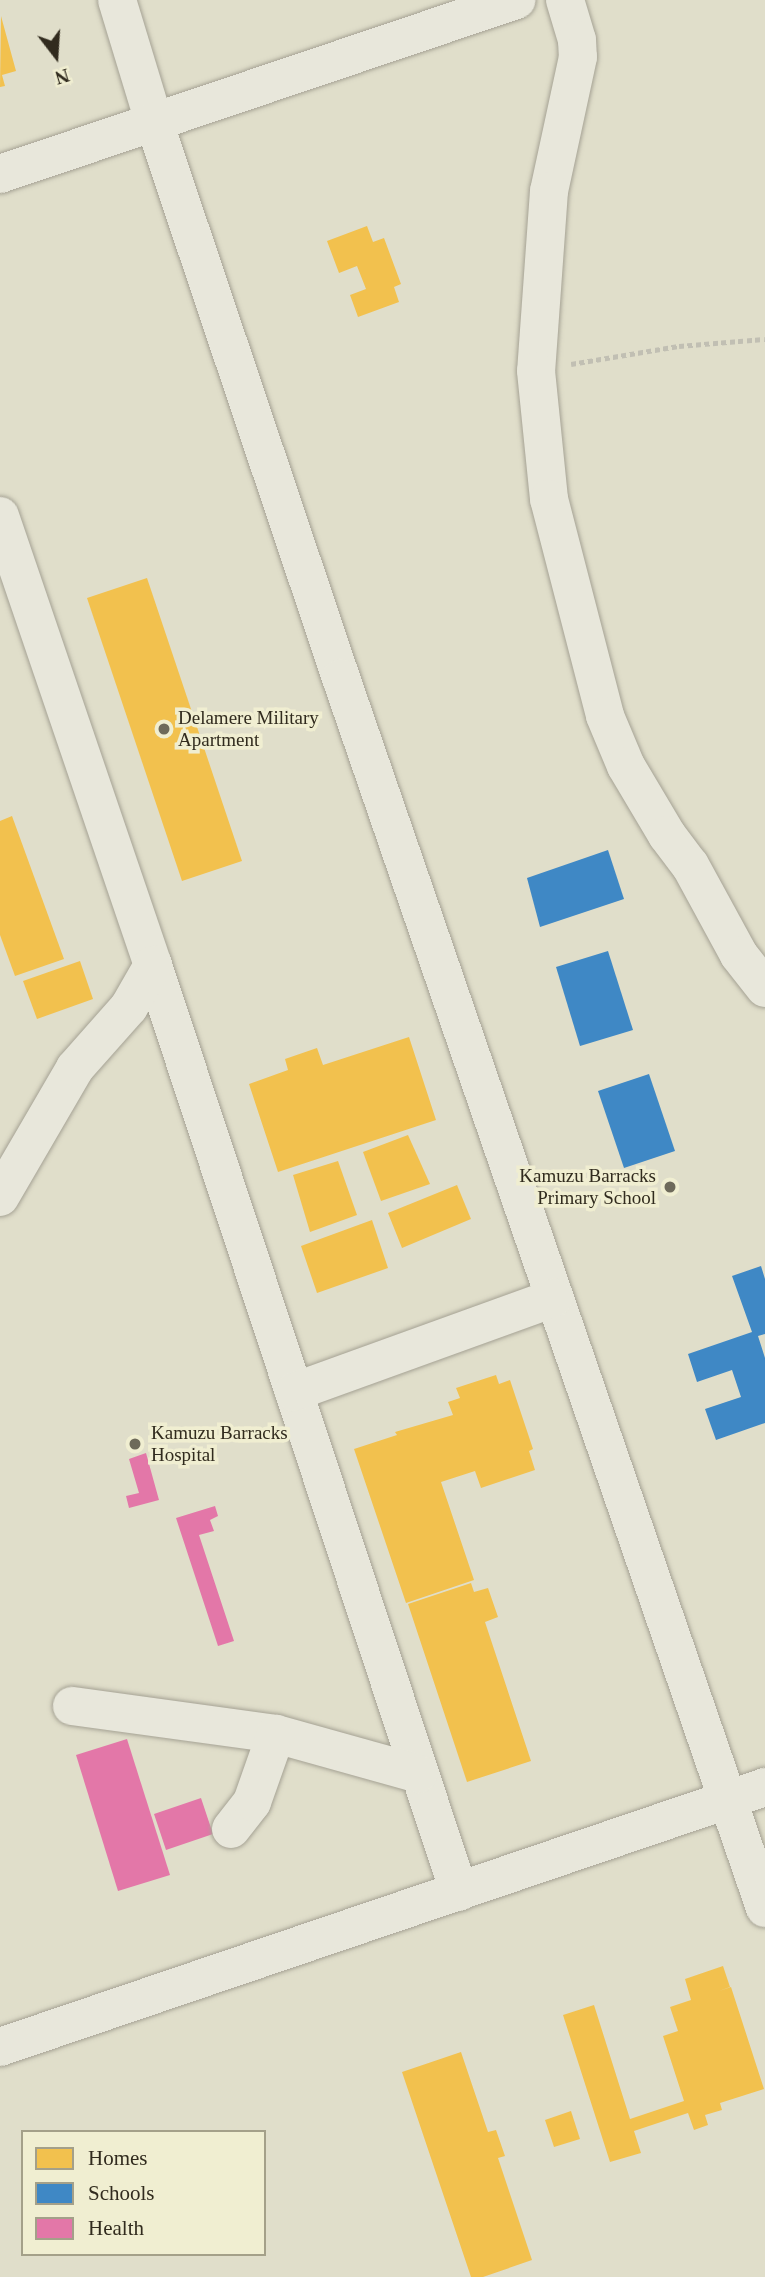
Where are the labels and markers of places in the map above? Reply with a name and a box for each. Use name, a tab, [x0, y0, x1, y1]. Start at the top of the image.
place label: Delamere Military Apartment	[178, 707, 319, 751]
marker: Delamere Military Apartment	[156, 721, 172, 737]
place label: Kamuzu Barracks Primary School	[519, 1165, 656, 1209]
marker: Kamuzu Barracks Primary School	[662, 1179, 678, 1195]
place label: Kamuzu Barracks Hospital	[151, 1422, 288, 1466]
marker: Kamuzu Barracks Hospital	[125, 1434, 145, 1454]

